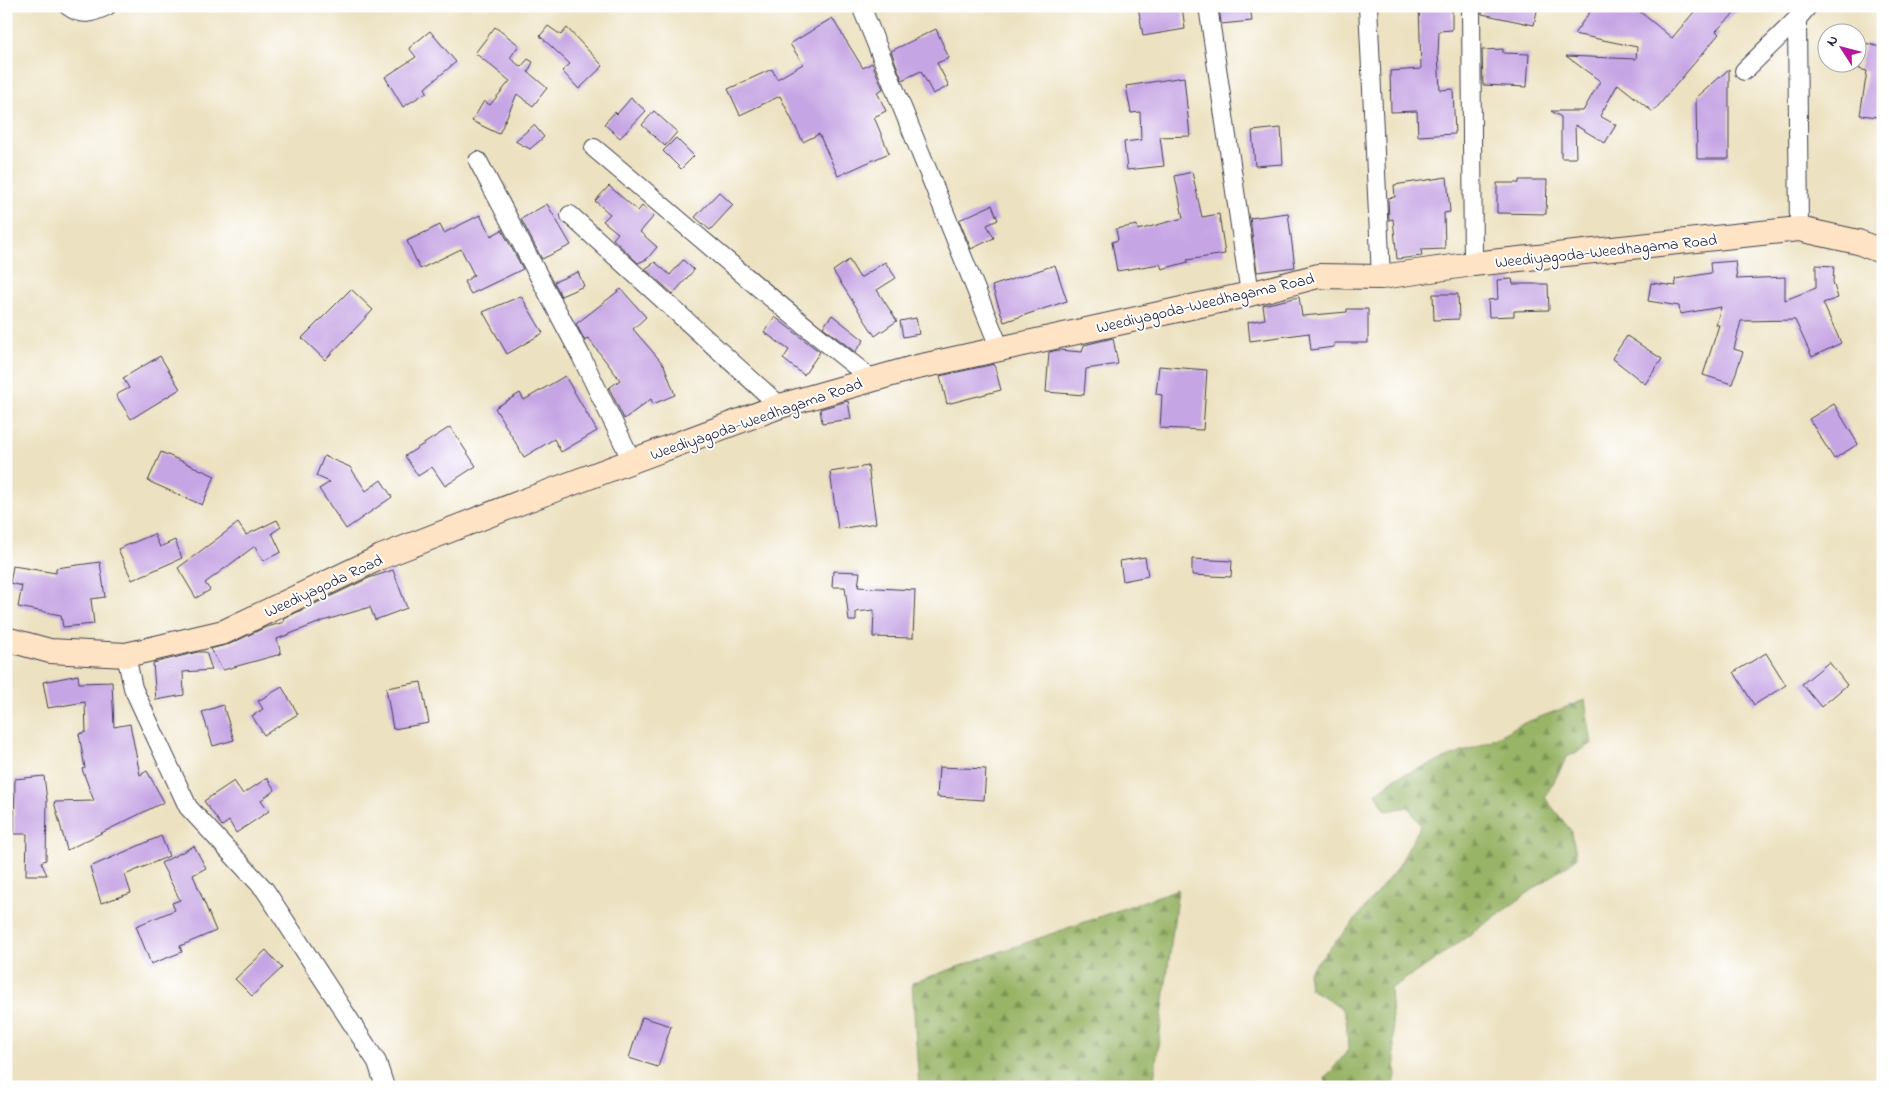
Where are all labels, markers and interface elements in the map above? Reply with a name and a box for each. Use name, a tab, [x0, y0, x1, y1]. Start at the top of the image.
north arrow	[1816, 22, 1866, 72]
text: N	[1821, 31, 1844, 51]
street label: Weediyagoda-Weedhagama Road	[1494, 228, 1718, 276]
street label: Weediyagoda-Weedhagama Road	[1094, 267, 1317, 341]
street label: Weediyagoda-Weedhagama Road	[647, 372, 866, 468]
street label: Weediyagoda Road	[261, 549, 387, 625]

